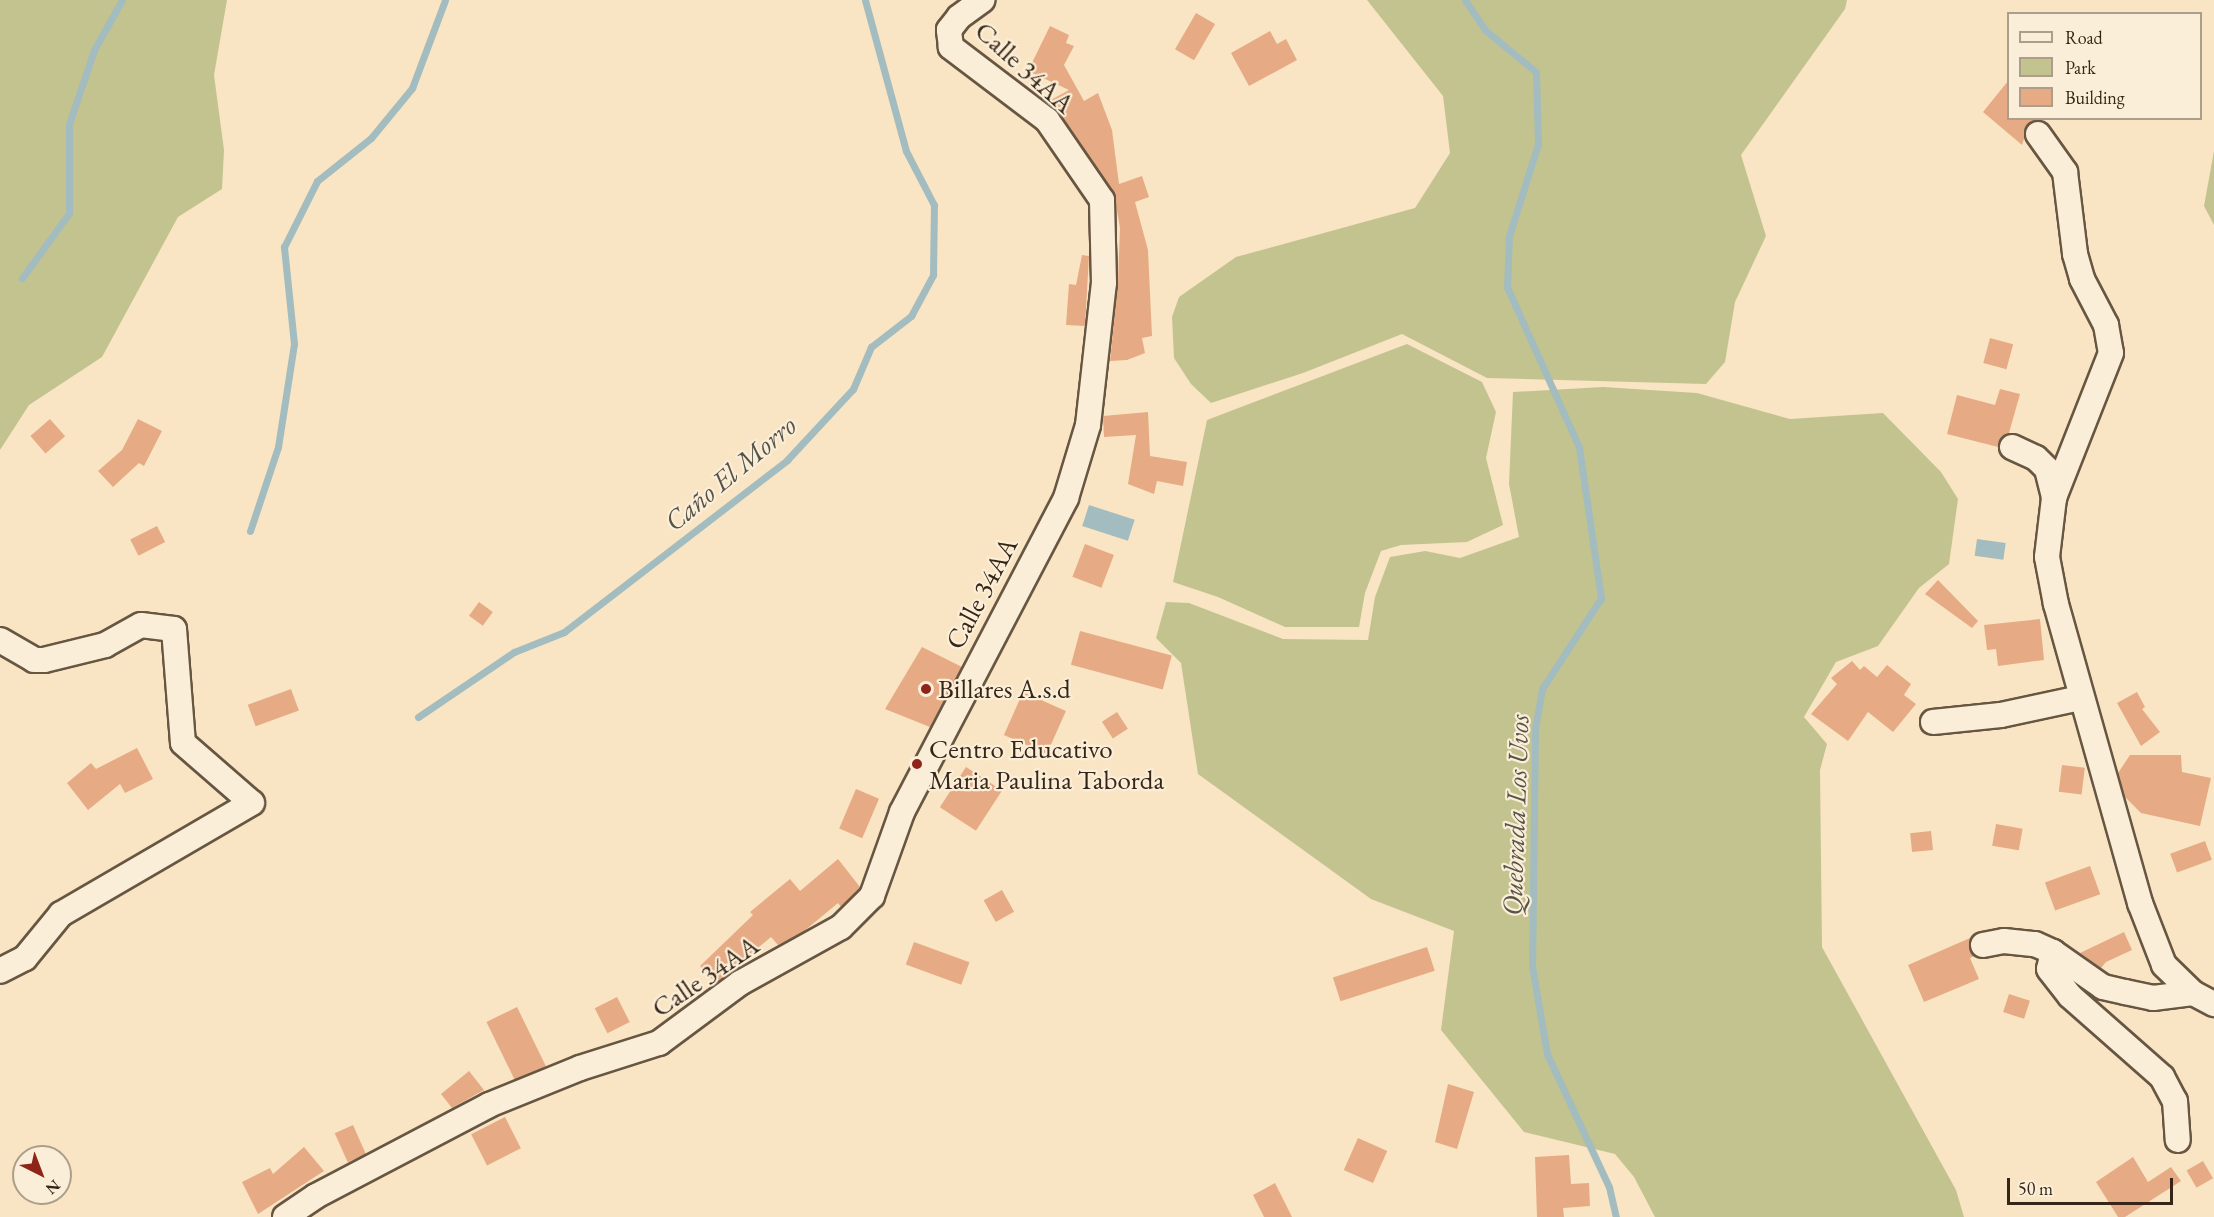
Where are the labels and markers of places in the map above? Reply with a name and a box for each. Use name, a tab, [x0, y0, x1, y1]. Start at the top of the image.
place label: Billares A.s.d	[938, 673, 1071, 705]
marker: Billares A.s.d	[919, 682, 933, 696]
place label: Centro Educativo Maria Paulina Taborda	[929, 732, 1164, 795]
marker: Centro Educativo Maria Paulina Taborda	[910, 757, 924, 771]

